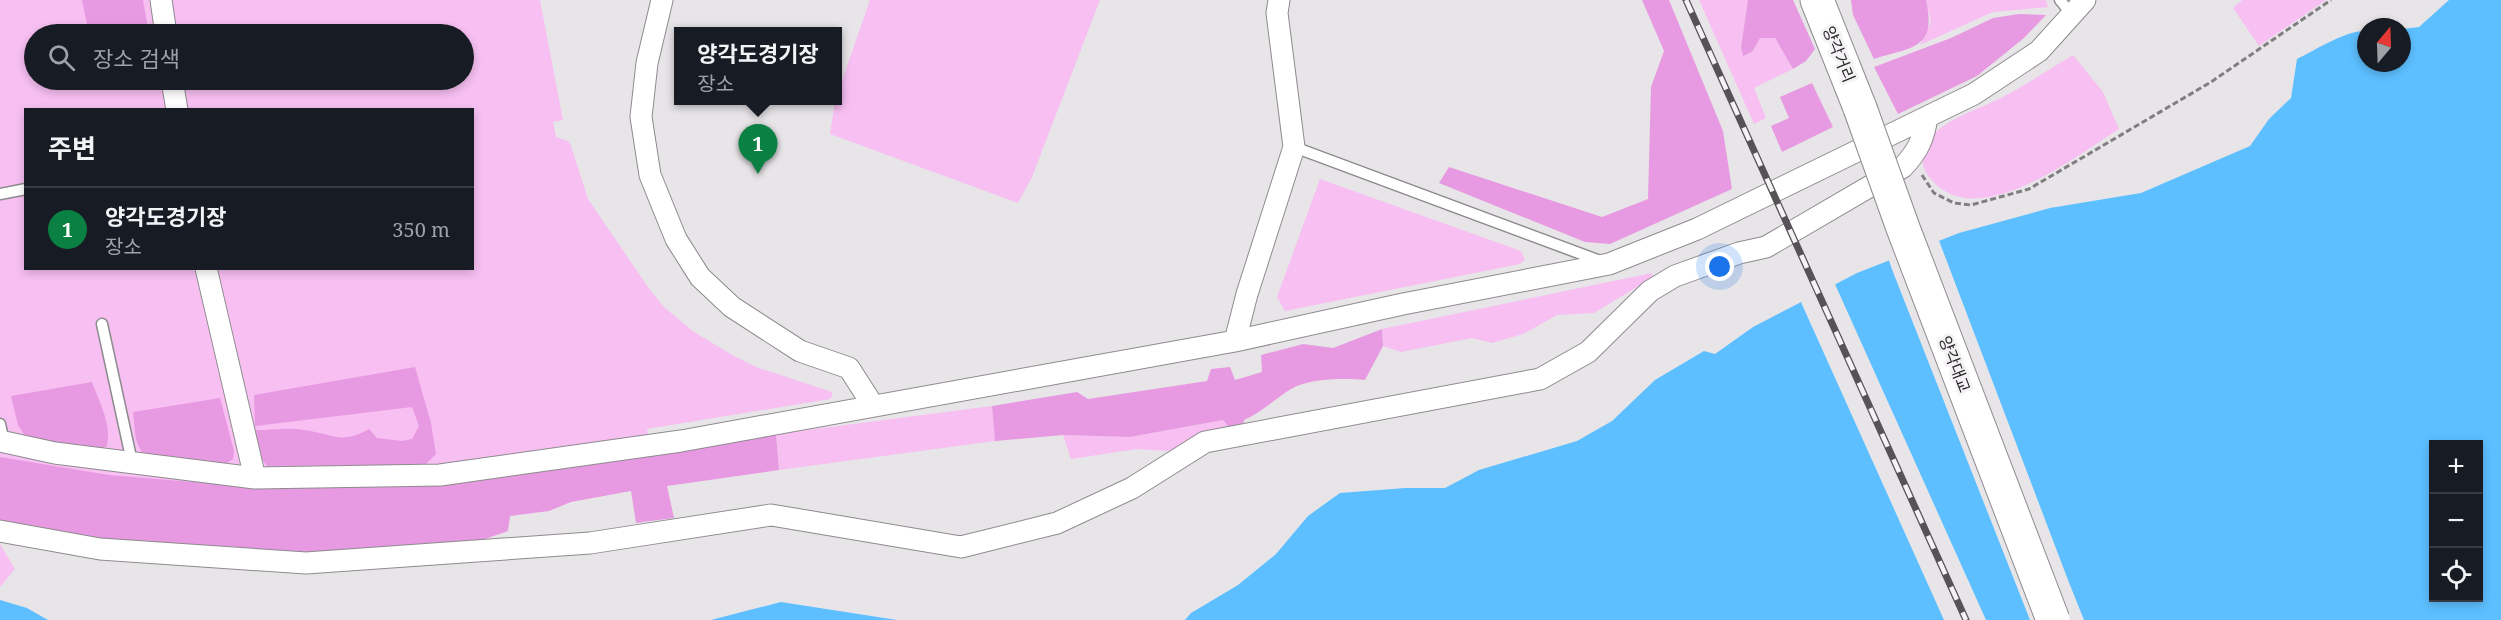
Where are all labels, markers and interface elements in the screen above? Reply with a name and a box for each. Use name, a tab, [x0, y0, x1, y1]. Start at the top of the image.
north arrow	[2357, 18, 2411, 72]
street label: 양각거리	[1818, 23, 1860, 85]
search box	[24, 24, 474, 90]
popup	[674, 27, 842, 105]
text: 양각도경기장	[697, 38, 819, 68]
icon: search	[45, 41, 78, 74]
text: 장소 검색	[93, 43, 180, 73]
text: 장소	[697, 70, 734, 97]
pin: 1	[738, 124, 777, 174]
text: 주변	[48, 130, 96, 166]
text: 양각도경기장	[105, 201, 226, 231]
text: 1	[62, 216, 73, 243]
text: 350 m	[392, 216, 450, 243]
text: 장소	[105, 233, 142, 260]
your location	[1705, 252, 1734, 281]
street label: 양각대교	[1934, 333, 1976, 395]
map controls	[2429, 440, 2483, 602]
button: +	[2429, 440, 2483, 494]
button: −	[2429, 494, 2483, 548]
button: locate	[2429, 548, 2483, 602]

